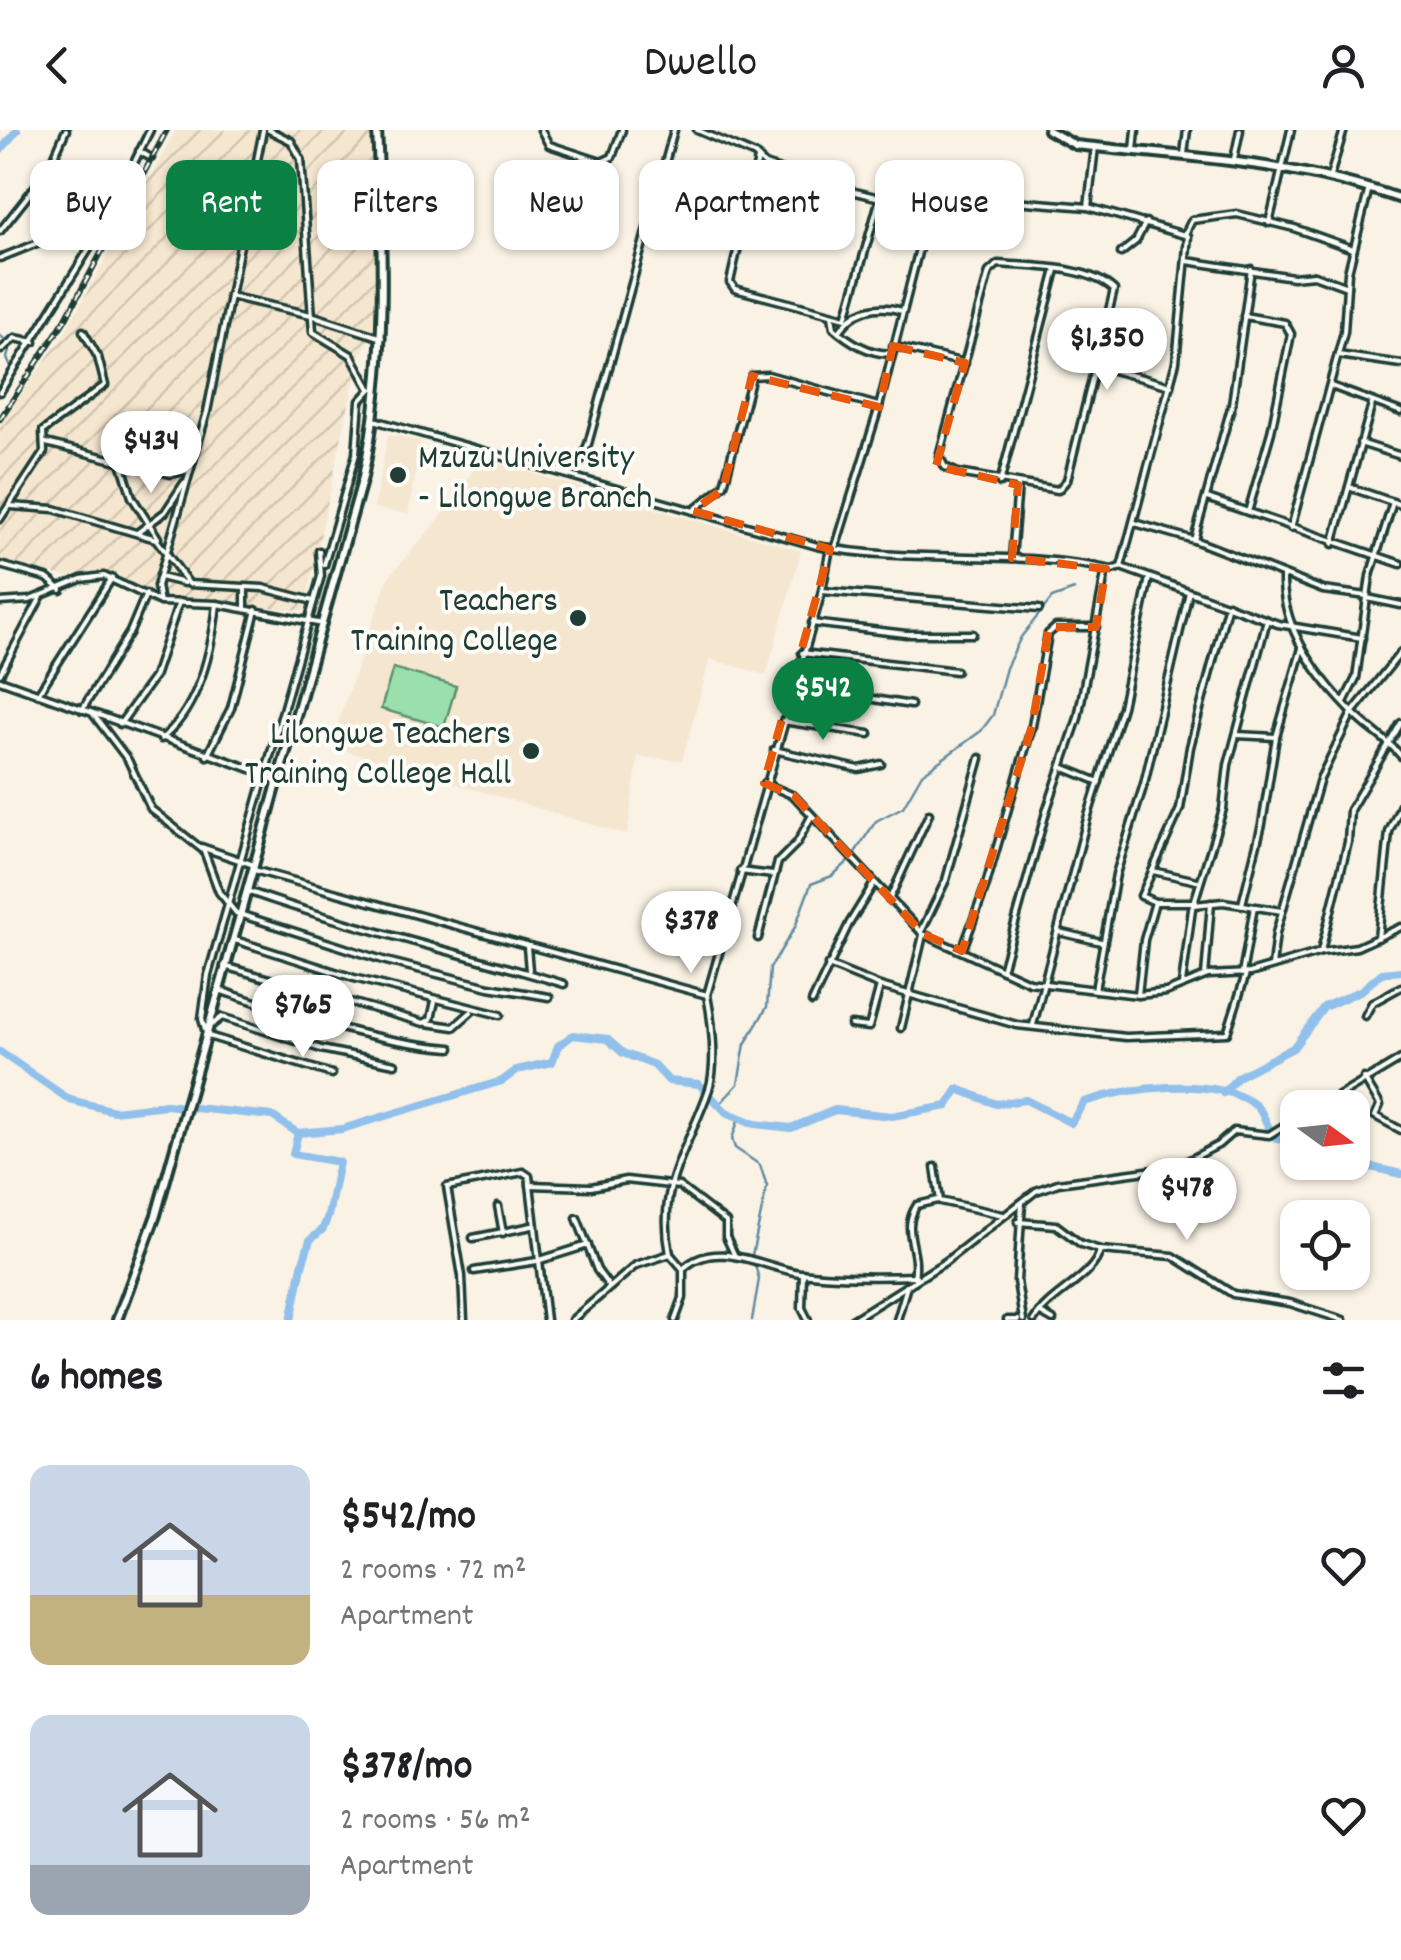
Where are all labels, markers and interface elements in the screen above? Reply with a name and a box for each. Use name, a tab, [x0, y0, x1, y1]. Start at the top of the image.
text: Dwello	[644, 33, 757, 97]
icon: back	[30, 38, 85, 93]
icon: person	[1316, 38, 1371, 93]
chip: Buy	[30, 160, 146, 250]
chip: Rent	[166, 160, 297, 250]
chip: Filters	[317, 160, 474, 250]
chip: New	[494, 160, 619, 250]
chip: Apartment	[639, 160, 855, 250]
chip: House	[875, 160, 1024, 250]
pin: $1,350	[1026, 308, 1188, 393]
text: $1,350	[1069, 317, 1145, 363]
pin: $434	[92, 411, 210, 496]
text: $434	[123, 420, 180, 466]
place label: Mzuzu University - Lilongwe Branch	[418, 435, 652, 525]
marker: Mzuzu University - Lilongwe Branch	[387, 464, 409, 486]
place label: Teachers Training College	[350, 578, 558, 668]
marker: Teachers Training College	[567, 607, 589, 629]
pin: $542	[764, 658, 882, 743]
text: $542	[794, 667, 852, 713]
place label: Lilongwe Teachers Training College Hall	[244, 711, 511, 801]
marker: Lilongwe Teachers Training College Hall	[520, 740, 542, 762]
pin: $378	[632, 891, 750, 976]
text: $378	[663, 900, 719, 946]
pin: $765	[244, 975, 362, 1060]
text: $765	[274, 984, 332, 1030]
north arrow	[1280, 1090, 1370, 1180]
map controls	[1280, 1090, 1370, 1290]
pin: $478	[1128, 1158, 1246, 1243]
text: $478	[1160, 1167, 1214, 1213]
button: locate	[1280, 1200, 1370, 1290]
text: 6 homes	[30, 1350, 163, 1410]
icon: filters	[1316, 1353, 1371, 1408]
text: $542/mo	[340, 1489, 476, 1549]
icon: home	[110, 1505, 230, 1625]
icon: heart	[1316, 1538, 1371, 1593]
text: 2 rooms · 72 m²	[340, 1549, 526, 1595]
text: Apartment	[340, 1595, 474, 1641]
text: $378/mo	[340, 1739, 472, 1799]
icon: home	[110, 1755, 230, 1875]
icon: heart	[1316, 1788, 1371, 1843]
text: 2 rooms · 56 m²	[340, 1799, 531, 1845]
text: Apartment	[340, 1845, 474, 1891]

